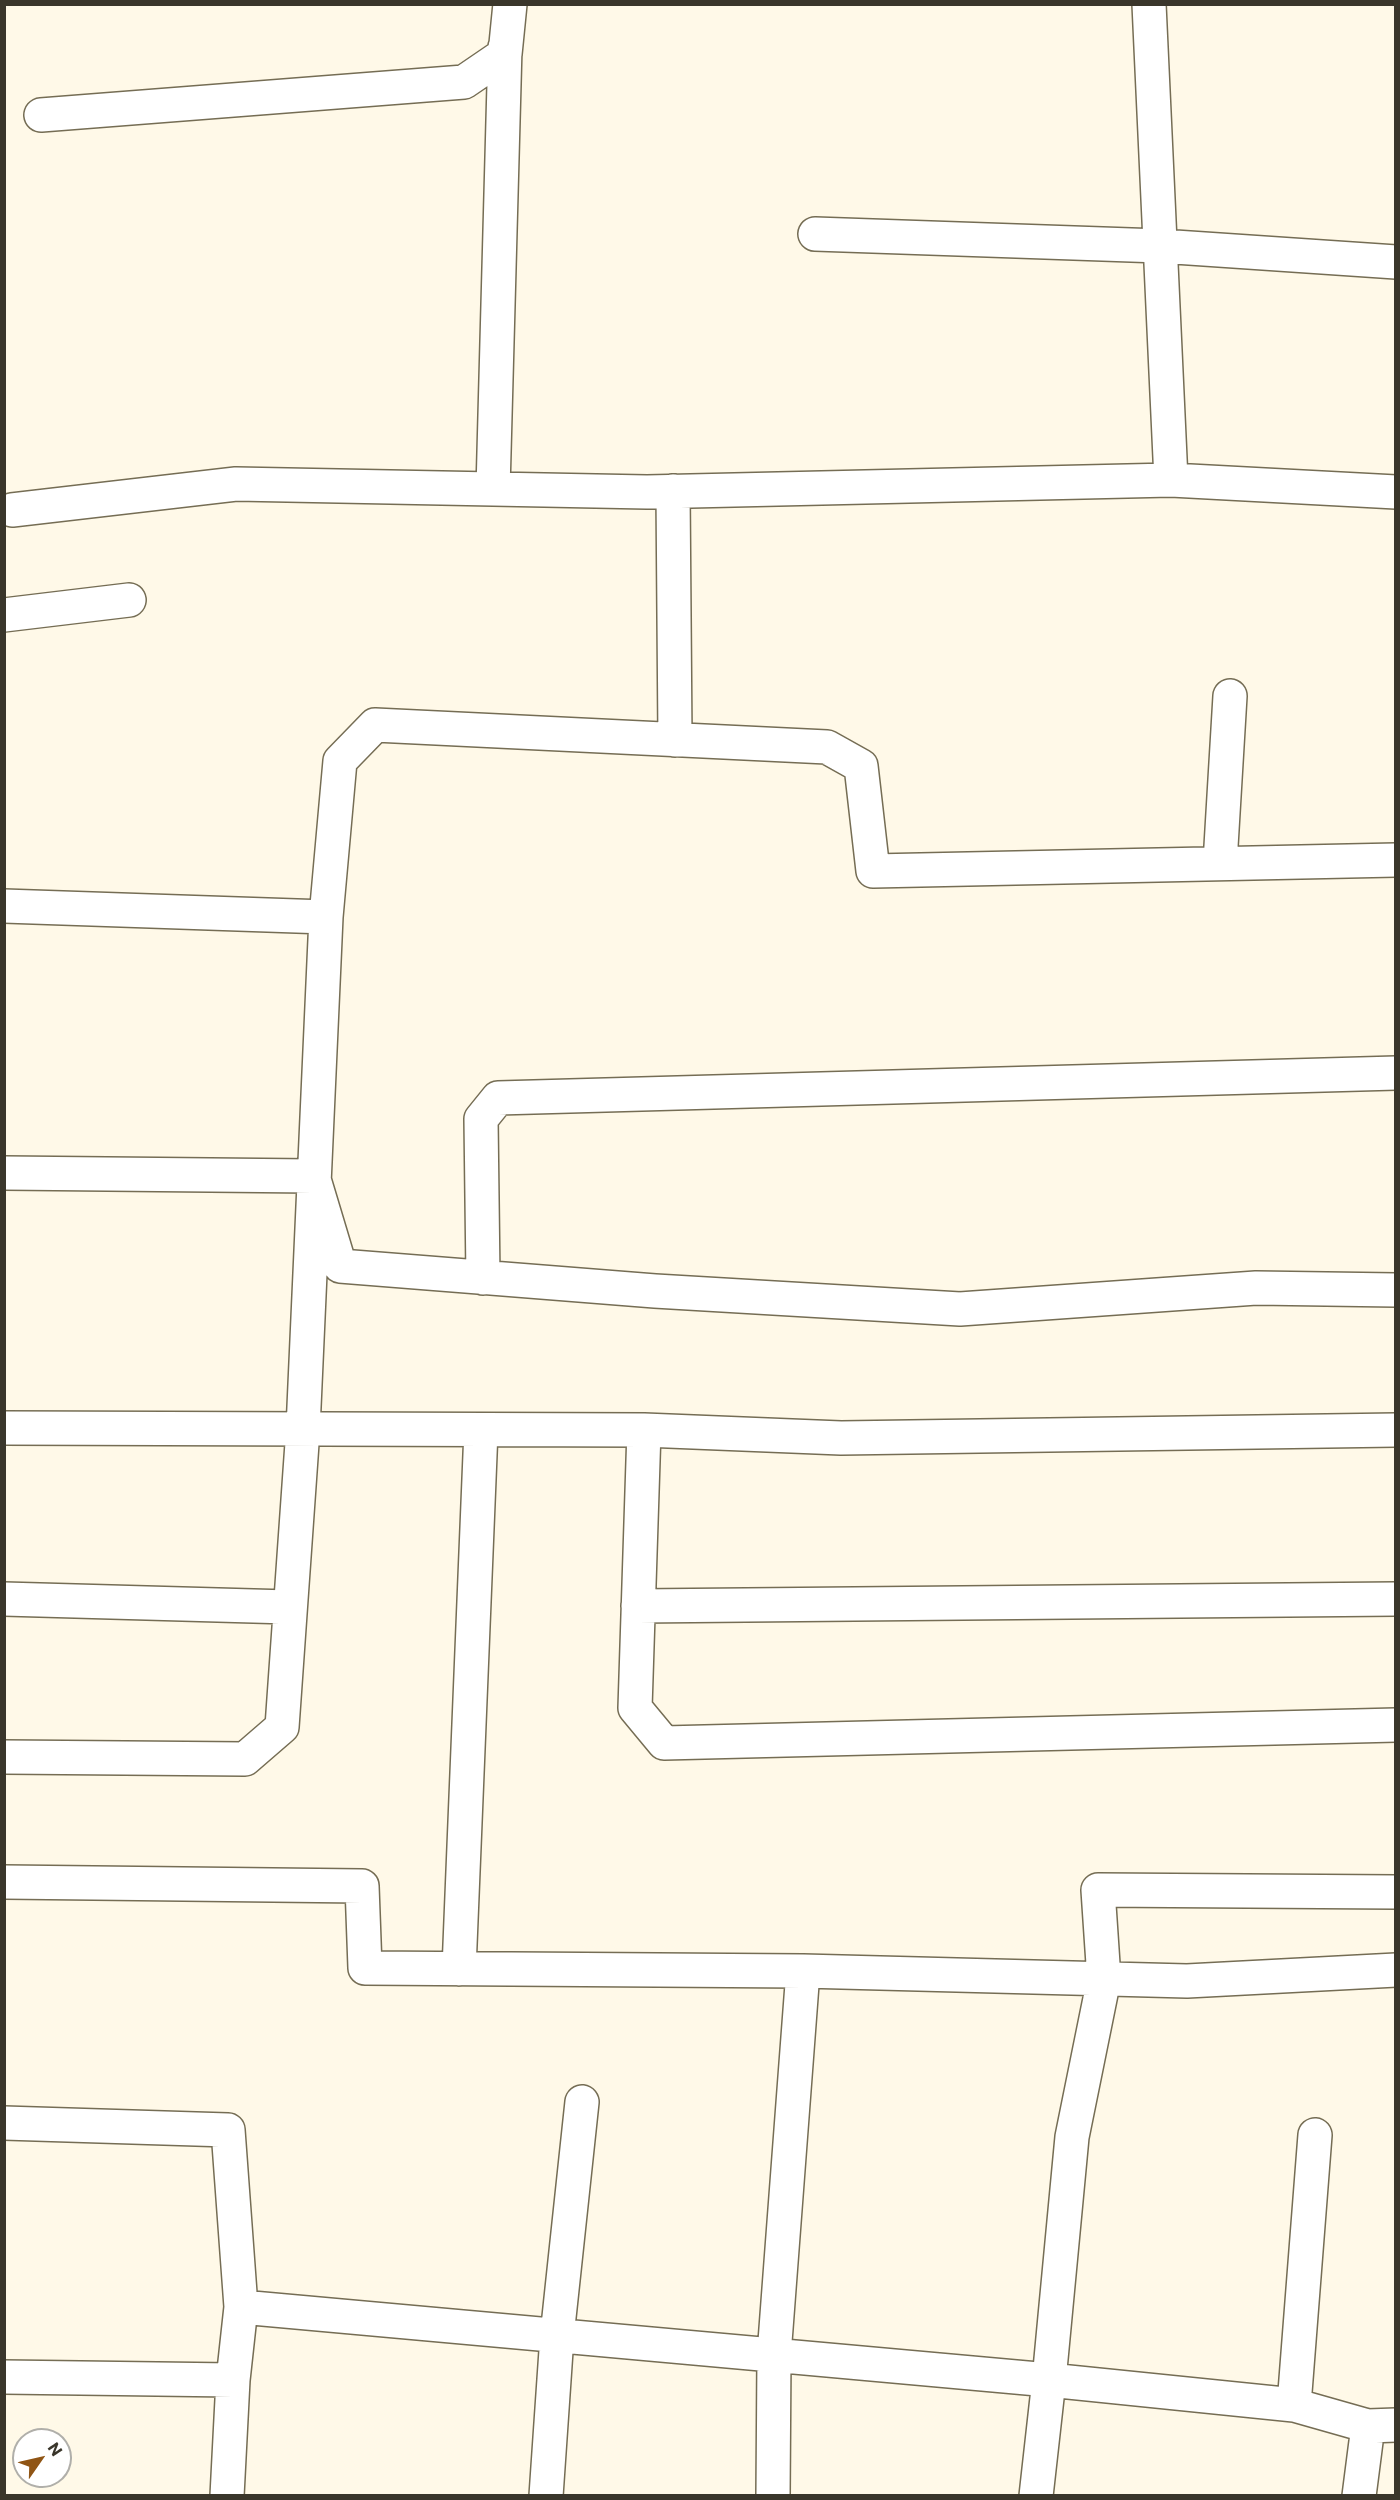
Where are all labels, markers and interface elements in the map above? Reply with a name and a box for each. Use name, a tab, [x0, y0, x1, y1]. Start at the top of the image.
north arrow	[12, 2428, 72, 2488]
text: N	[44, 2438, 67, 2459]

